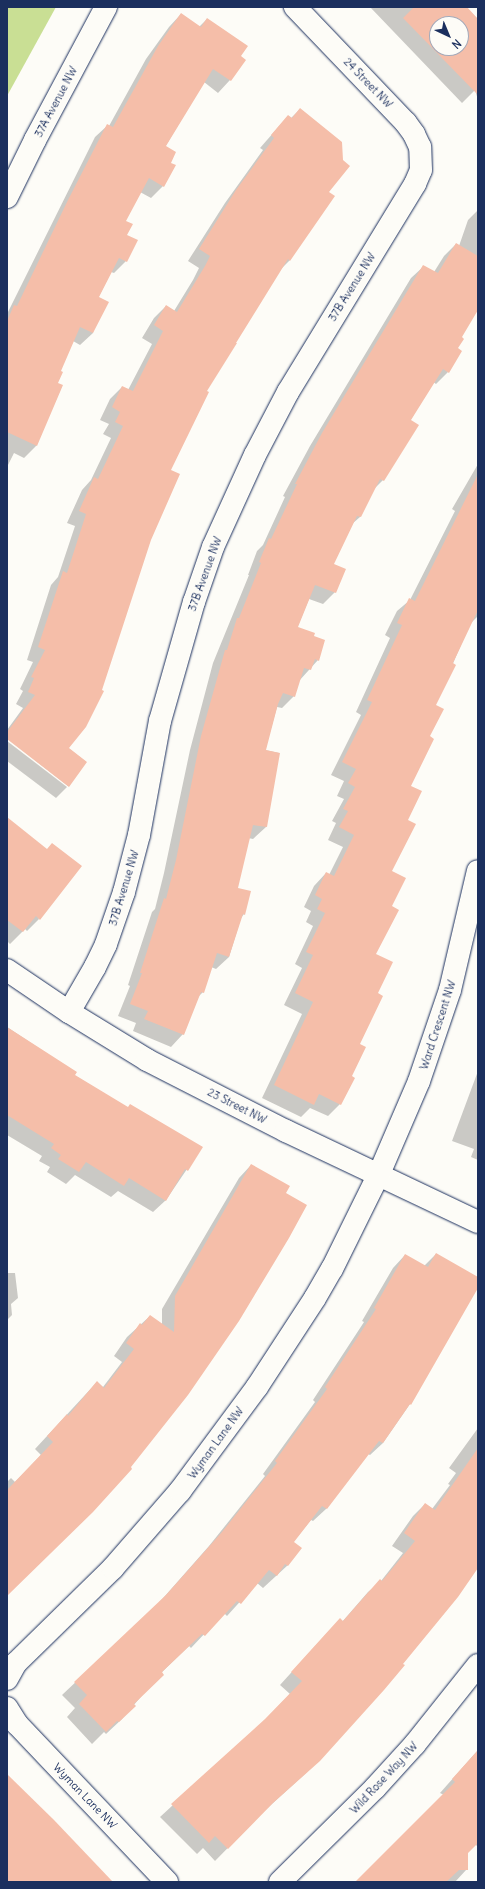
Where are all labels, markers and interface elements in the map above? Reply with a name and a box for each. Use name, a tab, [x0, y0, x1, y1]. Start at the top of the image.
north arrow	[429, 16, 469, 56]
text: N	[449, 36, 464, 52]
street label: 24 Street NW	[341, 55, 395, 111]
street label: 37A Avenue NW	[32, 64, 80, 140]
street label: 37B Avenue NW	[326, 250, 378, 324]
street label: 37B Avenue NW	[185, 535, 225, 613]
street label: 37B Avenue NW	[106, 849, 142, 927]
street label: Ward Crescent NW	[417, 979, 459, 1071]
street label: 23 Street NW	[205, 1085, 269, 1127]
street label: Wyman Lane NW	[186, 1404, 246, 1482]
street label: Wild Rose Way NW	[347, 1739, 421, 1817]
street label: Wyman Lane NW	[51, 1761, 119, 1831]

